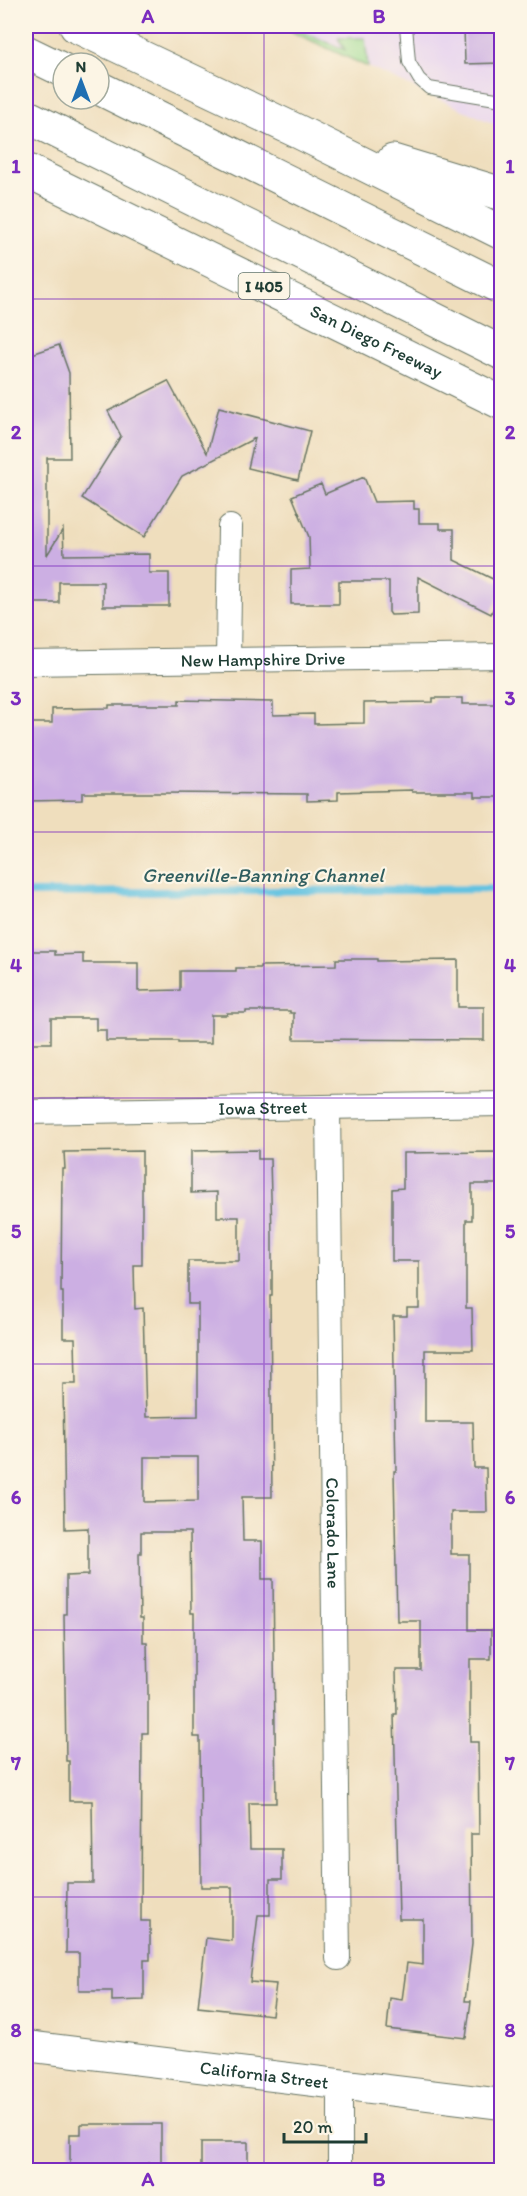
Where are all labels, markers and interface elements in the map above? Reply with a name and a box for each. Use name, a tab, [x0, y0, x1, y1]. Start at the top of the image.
text: A	[141, 4, 155, 28]
text: B	[373, 4, 386, 28]
north arrow	[51, 51, 111, 111]
text: N	[76, 57, 86, 76]
text: 1	[11, 154, 21, 178]
text: 1	[505, 154, 515, 178]
road number: I 405	[238, 273, 290, 299]
street label: San Diego Freeway	[307, 300, 446, 383]
text: 2	[11, 420, 22, 444]
text: 2	[505, 420, 516, 444]
street label: New Hampshire Drive	[180, 647, 346, 672]
text: 3	[11, 686, 22, 710]
text: 3	[505, 686, 516, 710]
water label: Greenville-Banning Channel	[142, 863, 385, 887]
text: 4	[10, 953, 22, 977]
text: 4	[504, 953, 516, 977]
street label: Iowa Street	[218, 1096, 308, 1120]
text: 5	[11, 1219, 22, 1243]
text: 5	[505, 1219, 516, 1243]
street label: Colorado Lane	[321, 1477, 345, 1589]
text: 6	[11, 1485, 22, 1509]
text: 6	[505, 1485, 516, 1509]
text: 7	[10, 1751, 21, 1775]
text: 7	[504, 1751, 515, 1775]
text: 8	[11, 2018, 22, 2042]
text: 8	[505, 2018, 516, 2042]
street label: California Street	[199, 2056, 330, 2094]
scale bar	[284, 2106, 366, 2144]
text: 20 m	[293, 2116, 333, 2138]
text: A	[141, 2167, 155, 2191]
text: B	[373, 2167, 386, 2191]

